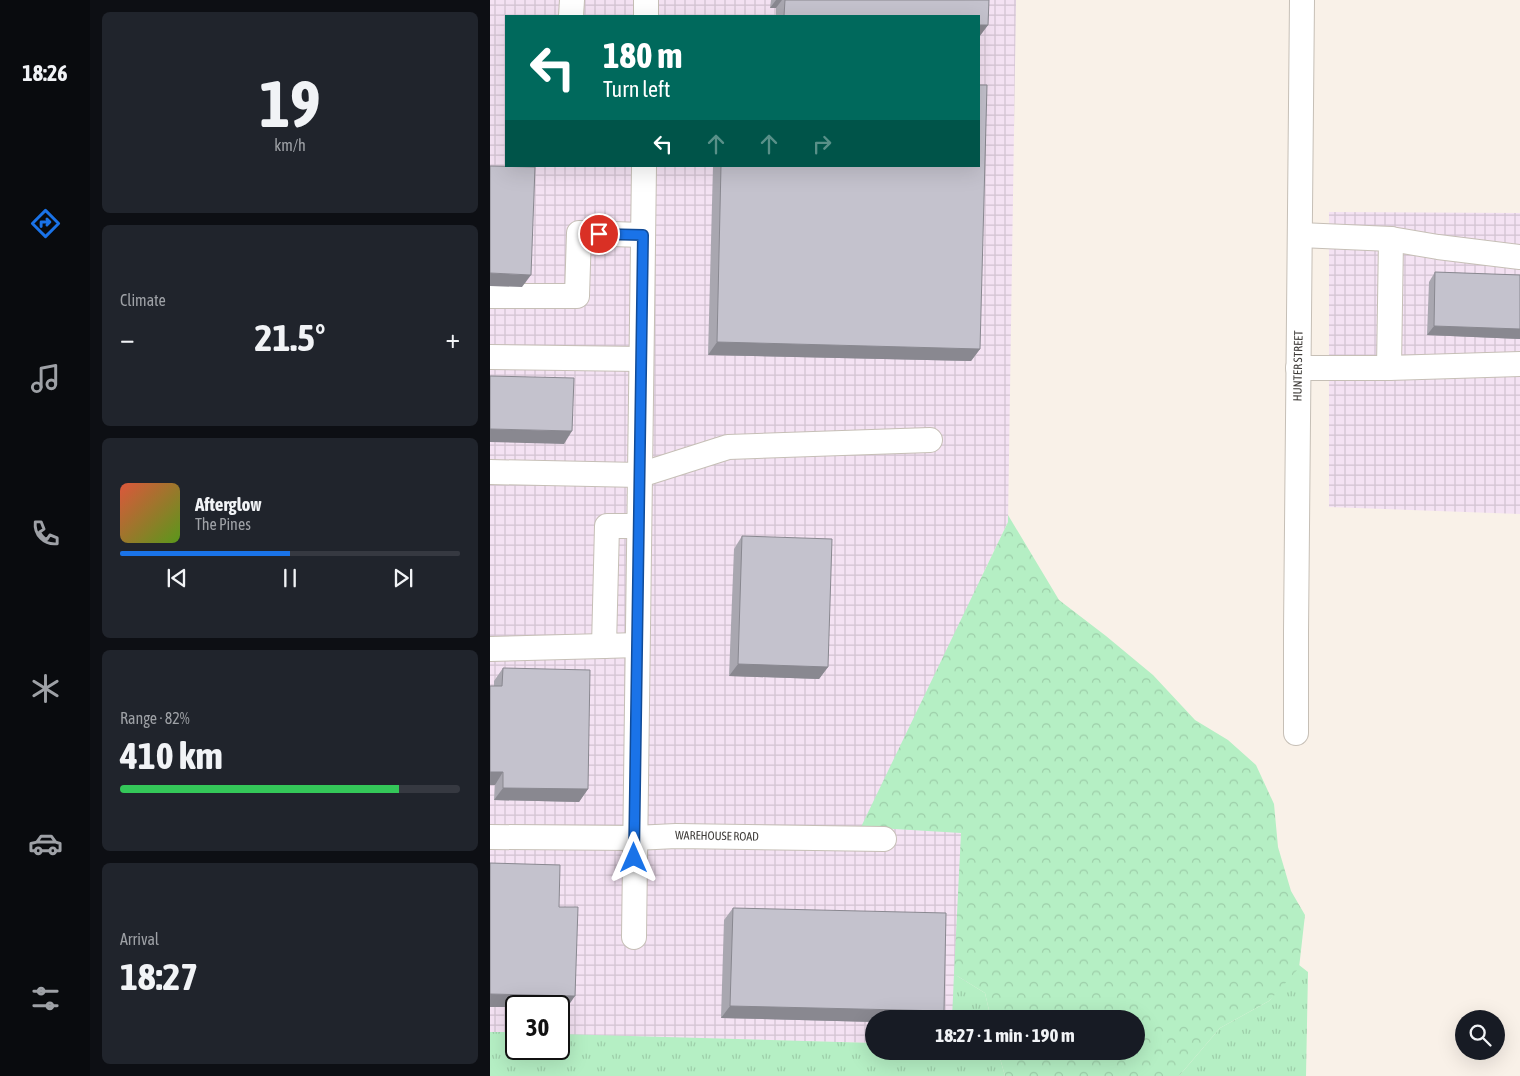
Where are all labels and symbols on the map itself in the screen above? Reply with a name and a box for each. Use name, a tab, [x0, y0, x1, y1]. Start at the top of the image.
pin	[578, 213, 620, 255]
street label: HUNTER STREET	[1290, 330, 1306, 402]
street label: WAREHOUSE ROAD	[675, 828, 759, 844]
position arrow	[607, 831, 659, 883]
speed limit sign: 30	[505, 995, 570, 1060]

